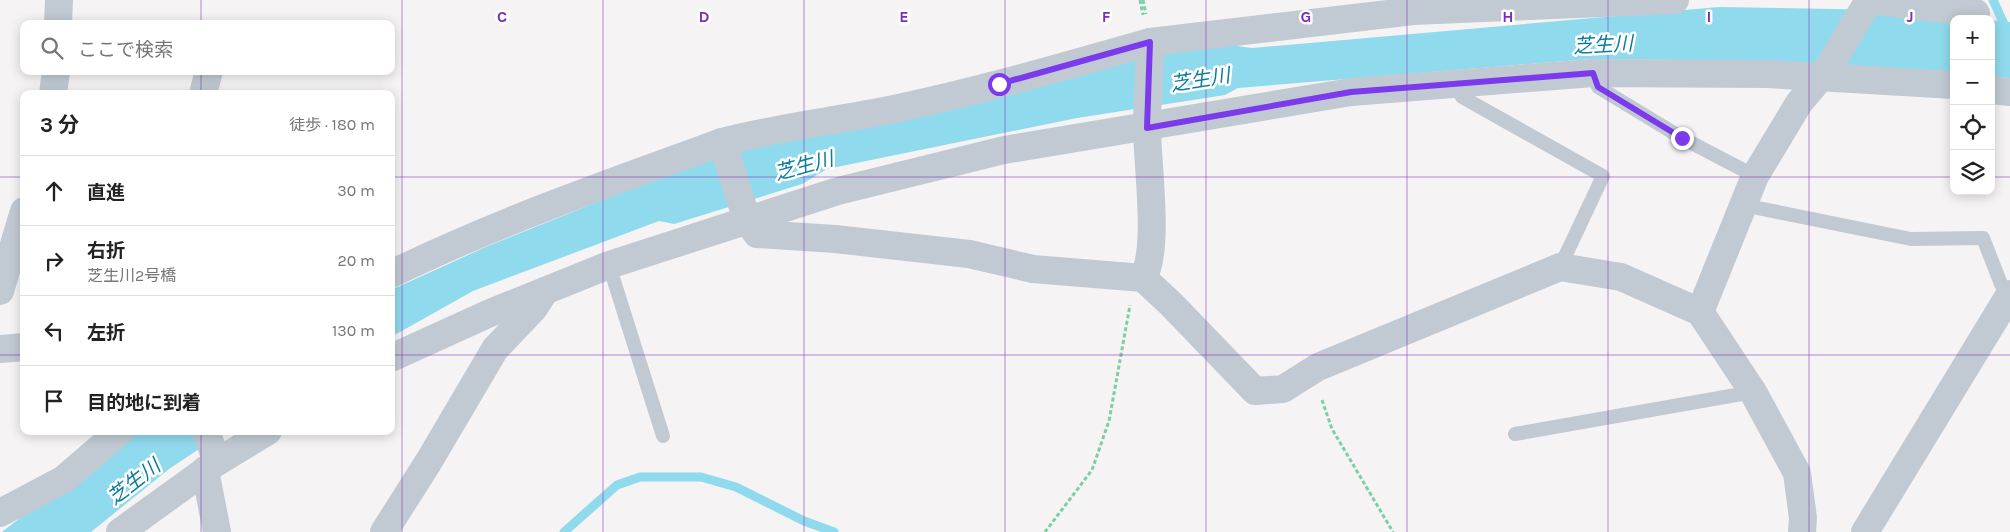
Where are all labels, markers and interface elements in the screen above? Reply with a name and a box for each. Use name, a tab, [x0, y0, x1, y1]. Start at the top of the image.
text: C	[497, 7, 507, 26]
text: D	[699, 7, 710, 26]
text: E	[899, 7, 909, 26]
text: F	[1102, 7, 1111, 26]
text: G	[1301, 7, 1311, 26]
text: H	[1502, 7, 1514, 26]
text: I	[1707, 7, 1711, 26]
text: J	[1906, 7, 1914, 26]
map controls	[1950, 15, 1995, 195]
button: +	[1950, 15, 1995, 60]
search box	[20, 20, 395, 75]
water label: 芝生川	[1572, 32, 1636, 58]
icon: search	[38, 34, 66, 62]
text: ここで検索	[78, 39, 173, 61]
button: −	[1950, 60, 1995, 105]
water label: 芝生川	[1169, 64, 1233, 96]
route start	[988, 73, 1011, 96]
button: locate	[1950, 105, 1995, 150]
text: 3 分	[40, 113, 79, 137]
text: 徒歩 · 180 m	[289, 115, 375, 134]
route end	[1671, 127, 1694, 150]
water label: 芝生川	[772, 147, 838, 185]
button: layers	[1950, 150, 1995, 195]
icon: ahead	[40, 177, 68, 205]
text: 30 m	[337, 181, 375, 200]
text: 直進	[87, 182, 125, 204]
text: 右折	[87, 240, 125, 262]
icon: right	[40, 247, 68, 275]
text: 20 m	[337, 251, 375, 270]
text: 芝生川2号橋	[87, 266, 176, 285]
icon: left	[40, 317, 68, 345]
text: 130 m	[332, 321, 375, 340]
text: 左折	[87, 322, 125, 344]
icon: arrive	[40, 387, 68, 415]
text: 目的地に到着	[87, 392, 201, 414]
water label: 芝生川	[103, 453, 166, 510]

